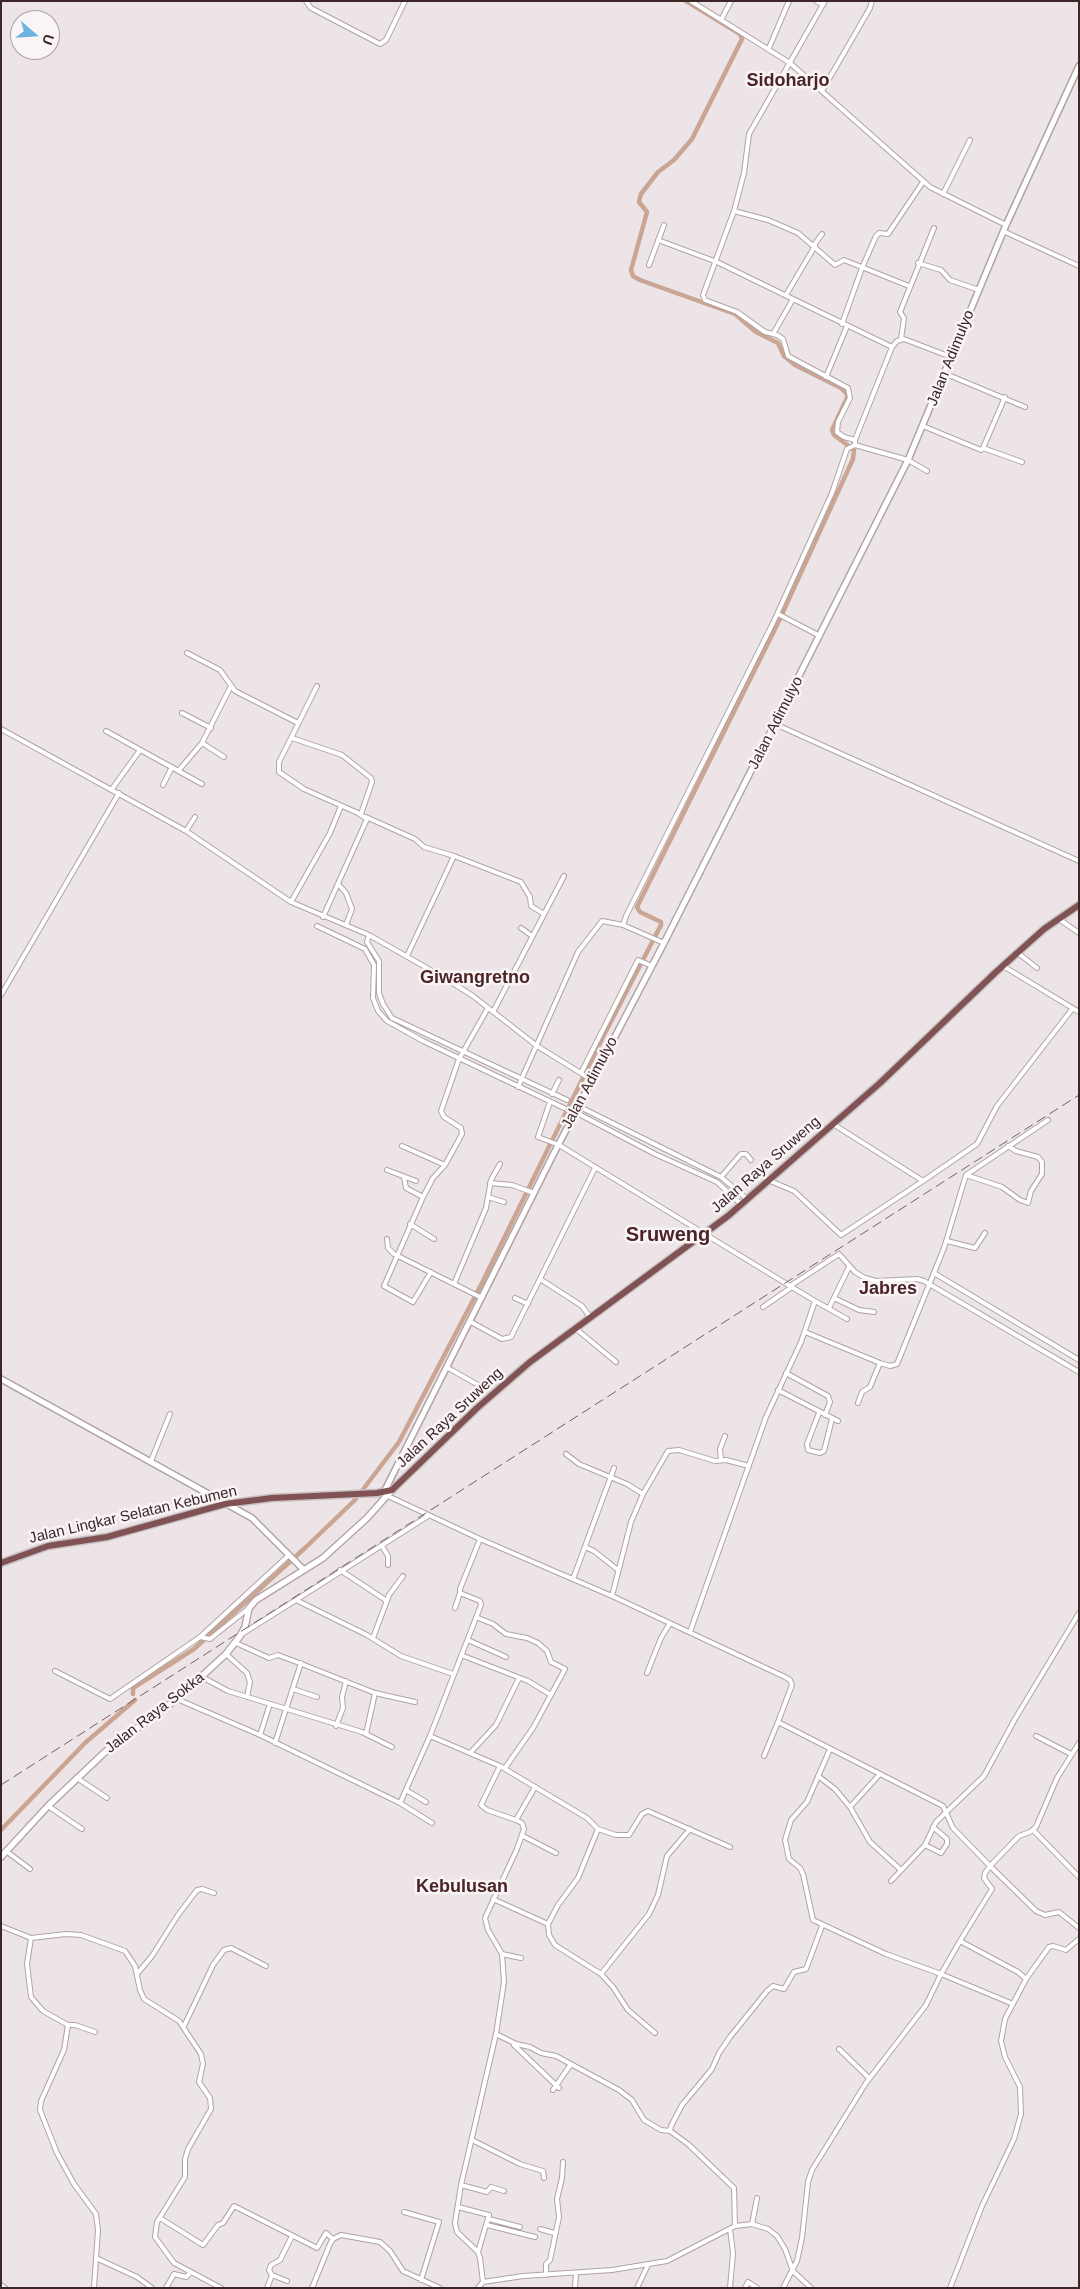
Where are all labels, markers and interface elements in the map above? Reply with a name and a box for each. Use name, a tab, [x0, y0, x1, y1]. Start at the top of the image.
north arrow	[10, 10, 60, 60]
text: U	[39, 32, 57, 47]
district label: Sidoharjo	[746, 70, 830, 92]
street label: Jalan Adimulyo	[924, 307, 978, 409]
street label: Jalan Adimulyo	[745, 674, 807, 772]
district label: Giwangretno	[420, 967, 530, 989]
street label: Jalan Adimulyo	[558, 1034, 622, 1132]
street label: Jalan Raya Sruweng	[708, 1113, 824, 1217]
district label: Sruweng	[626, 1223, 710, 1247]
district label: Jabres	[859, 1278, 917, 1300]
street label: Jalan Raya Sruweng	[393, 1364, 507, 1472]
street label: Jalan Lingkar Selatan Kebumen	[27, 1482, 239, 1548]
street label: Jalan Raya Sokka	[102, 1669, 208, 1757]
district label: Kebulusan	[416, 1876, 508, 1898]

